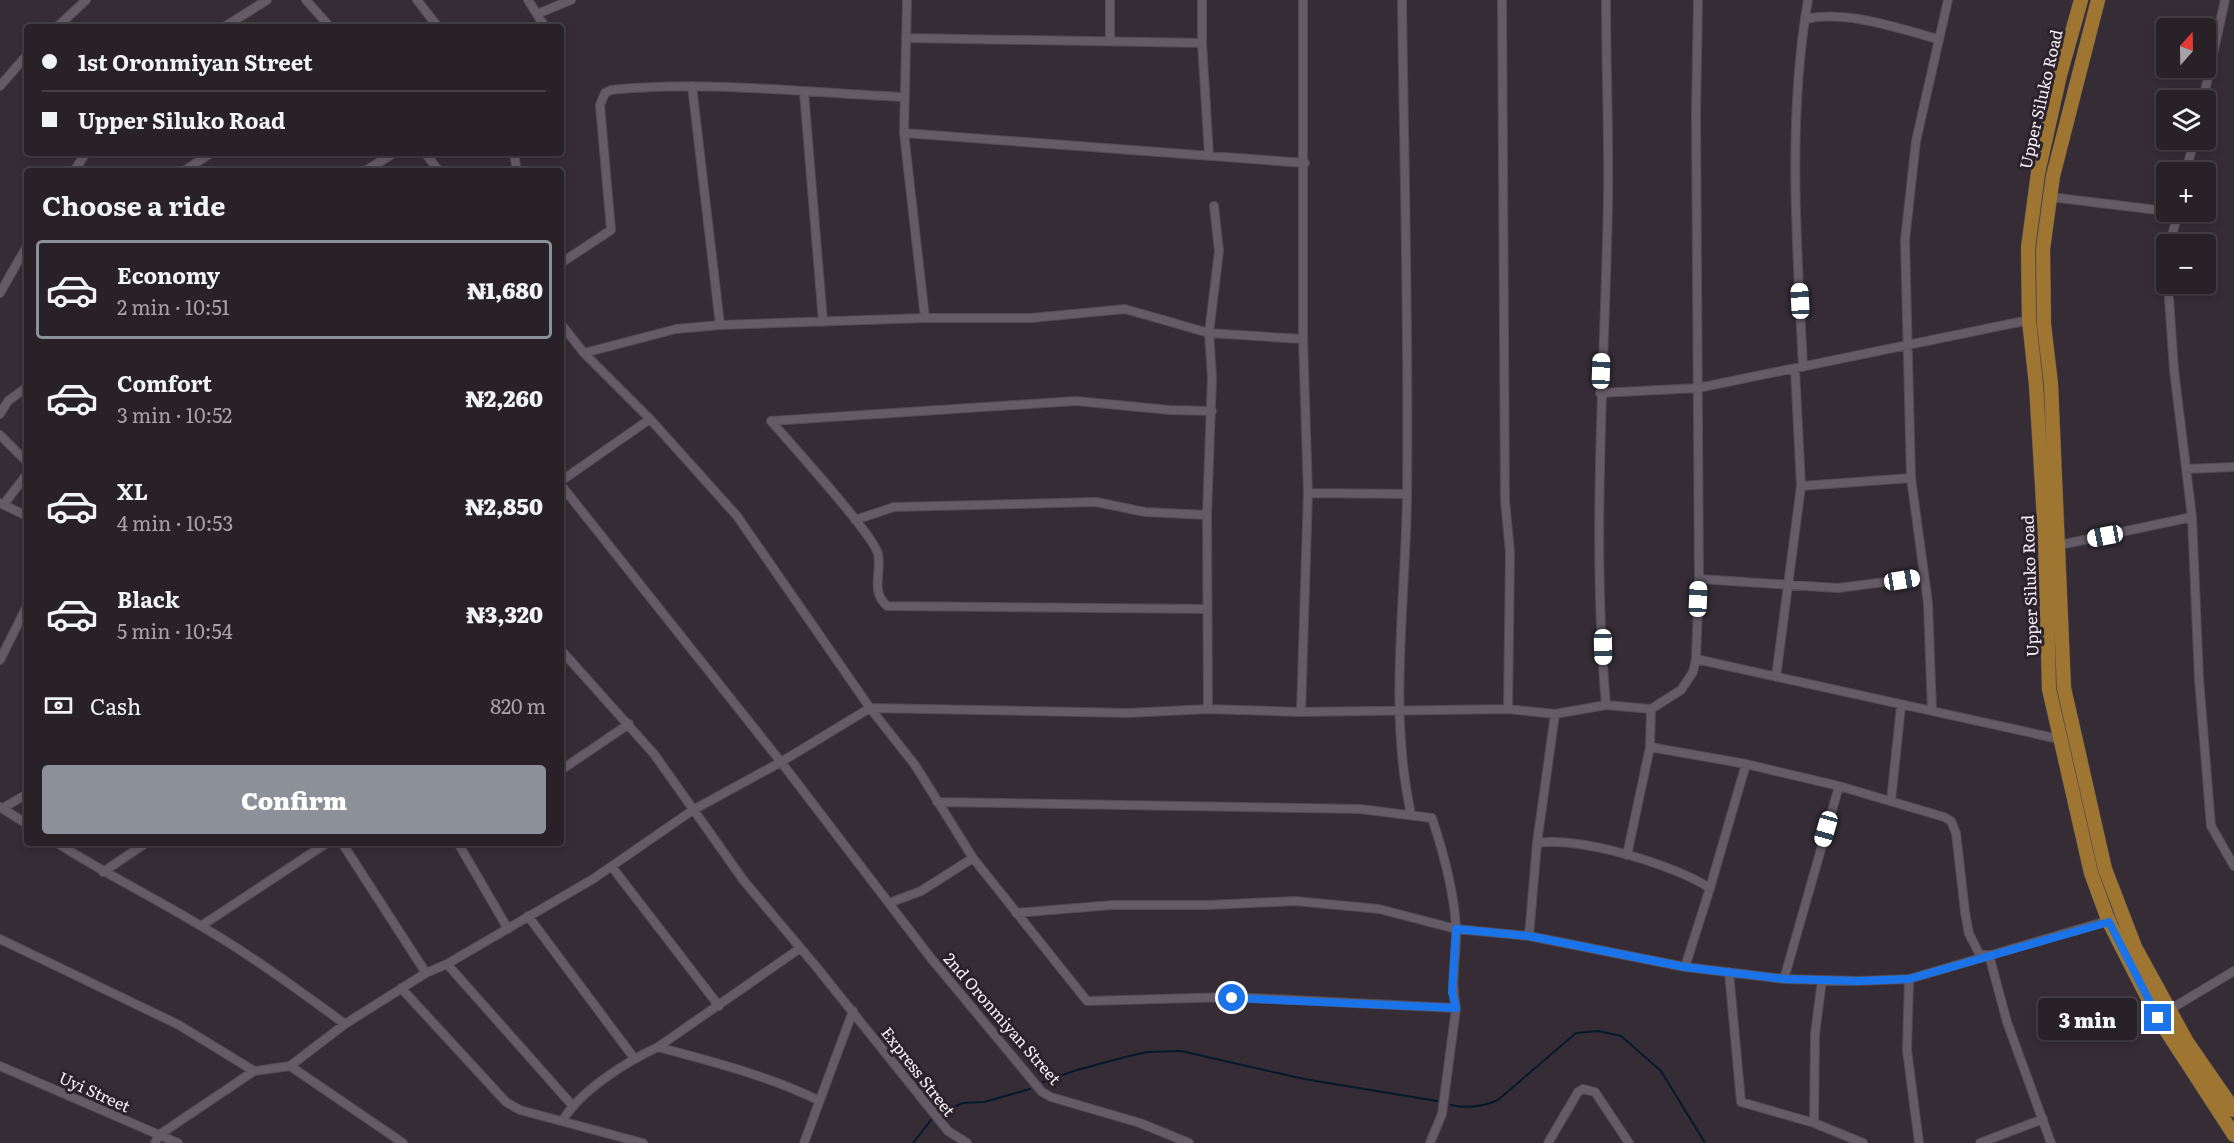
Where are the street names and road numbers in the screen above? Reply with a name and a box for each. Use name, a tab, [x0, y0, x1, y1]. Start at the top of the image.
street label: Upper Siluko Road	[2012, 27, 2068, 171]
street label: Upper Siluko Road	[2015, 514, 2043, 658]
street label: 2nd Oronmiyan Street	[939, 947, 1068, 1090]
street label: Express Street	[876, 1021, 962, 1121]
street label: Uyi Street	[56, 1065, 135, 1118]

